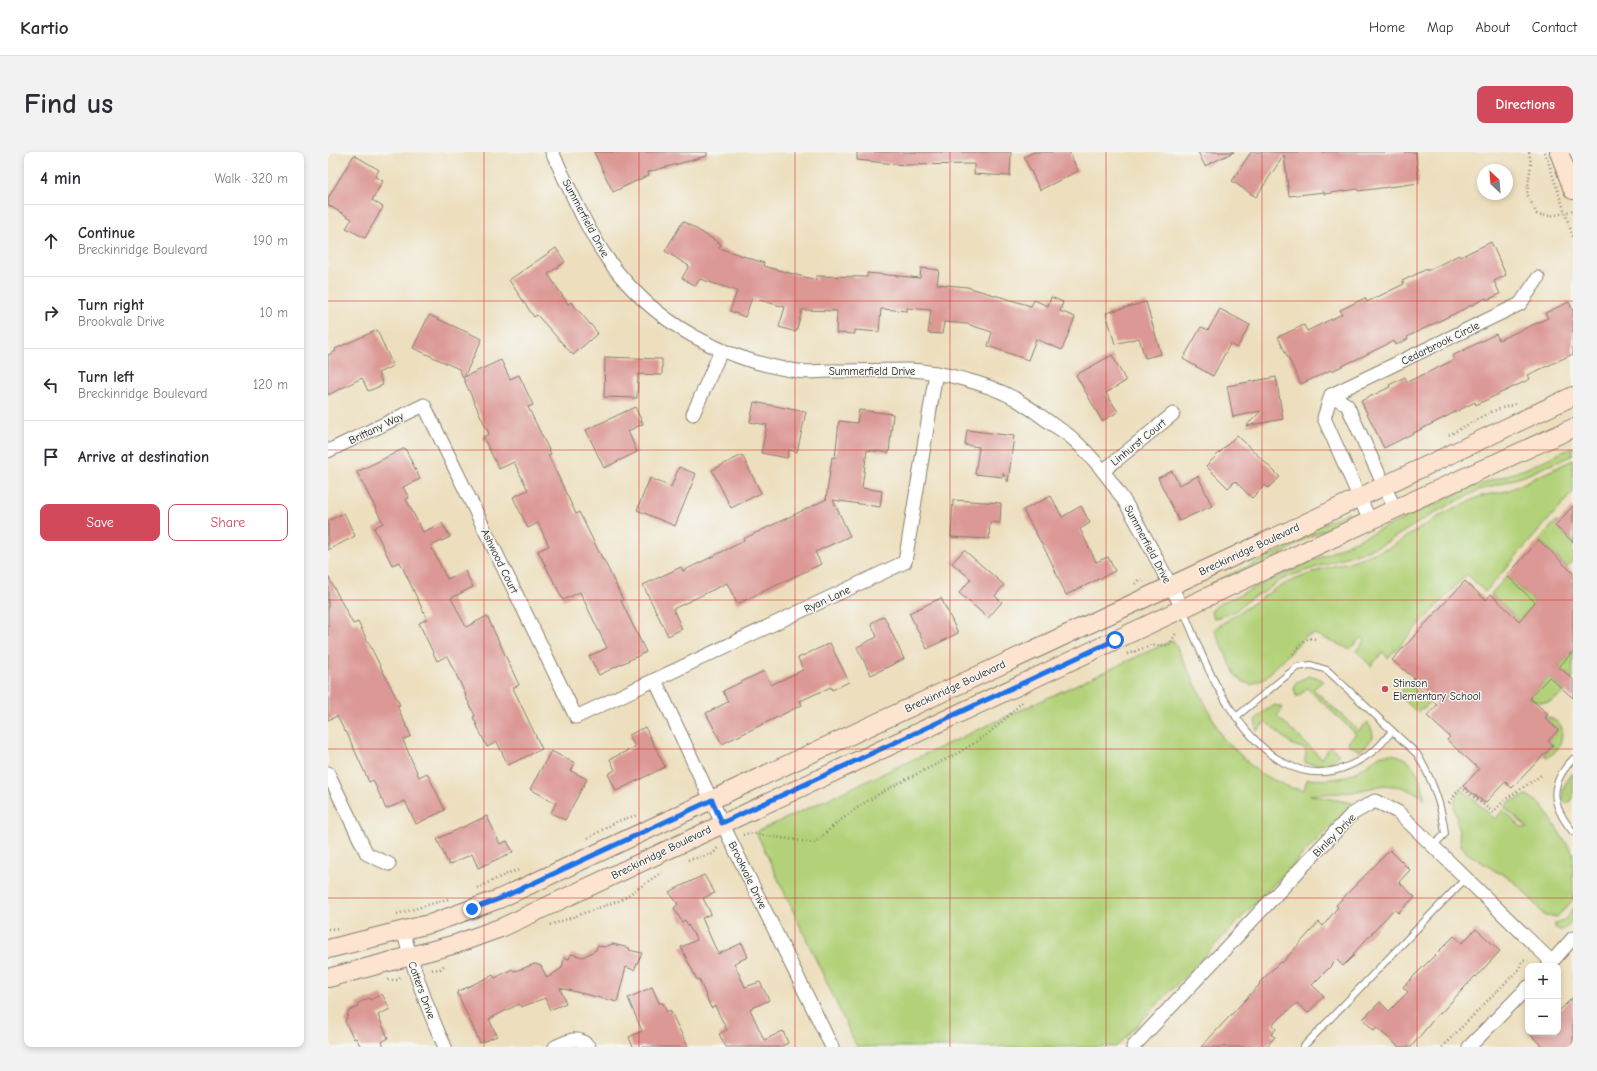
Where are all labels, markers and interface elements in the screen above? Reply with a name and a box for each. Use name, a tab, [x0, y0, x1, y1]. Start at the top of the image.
text: Kartio	[20, 17, 69, 39]
text: Home	[1369, 19, 1405, 36]
text: Map	[1427, 19, 1453, 36]
text: About	[1475, 19, 1510, 36]
text: Contact	[1532, 19, 1577, 36]
button: Directions	[1477, 86, 1573, 123]
text: Find us	[24, 88, 113, 120]
north arrow	[1477, 164, 1513, 200]
text: 4 min	[40, 169, 81, 188]
text: Walk · 320 m	[214, 171, 288, 186]
street label: Summerfield Drive	[560, 177, 612, 260]
text: Continue	[78, 224, 135, 242]
icon: ahead	[40, 230, 62, 252]
text: 190 m	[253, 233, 288, 248]
text: Breckinridge Boulevard	[78, 242, 207, 257]
text: Turn right	[78, 296, 144, 314]
icon: right	[40, 302, 62, 324]
text: 10 m	[260, 305, 288, 320]
text: Brookvale Drive	[78, 314, 165, 329]
street label: Cedarbrook Circle	[1399, 319, 1482, 368]
street label: Summerfield Drive	[829, 365, 916, 378]
text: Turn left	[78, 368, 134, 386]
icon: left	[40, 374, 62, 396]
text: 120 m	[253, 377, 288, 392]
text: Breckinridge Boulevard	[78, 386, 207, 401]
street label: Brittany Way	[347, 410, 406, 447]
street label: Linhurst Court	[1108, 416, 1169, 469]
icon: arrive	[40, 446, 62, 468]
text: Arrive at destination	[78, 448, 209, 466]
street label: Summerfield Drive	[1122, 503, 1174, 586]
button: Save	[40, 504, 160, 541]
button: Share	[168, 504, 288, 541]
street label: Breckinridge Boulevard	[1197, 520, 1302, 578]
street label: Ashwood Court	[478, 527, 521, 596]
street label: Ryan Lane	[802, 583, 853, 616]
route start	[1106, 631, 1124, 649]
street label: Breckinridge Boulevard	[903, 657, 1008, 715]
place label: Stinson Elementary School	[1393, 677, 1481, 703]
marker: Stinson Elementary School	[1380, 684, 1390, 694]
street label: Binley Drive	[1310, 811, 1359, 860]
street label: Breckinridge Boulevard	[609, 823, 713, 882]
street label: Brookvale Drive	[726, 839, 770, 911]
route end	[463, 900, 481, 918]
street label: Cotters Drive	[405, 960, 438, 1021]
map controls	[1525, 963, 1561, 1035]
button: +	[1525, 963, 1561, 999]
button: −	[1525, 999, 1561, 1035]

